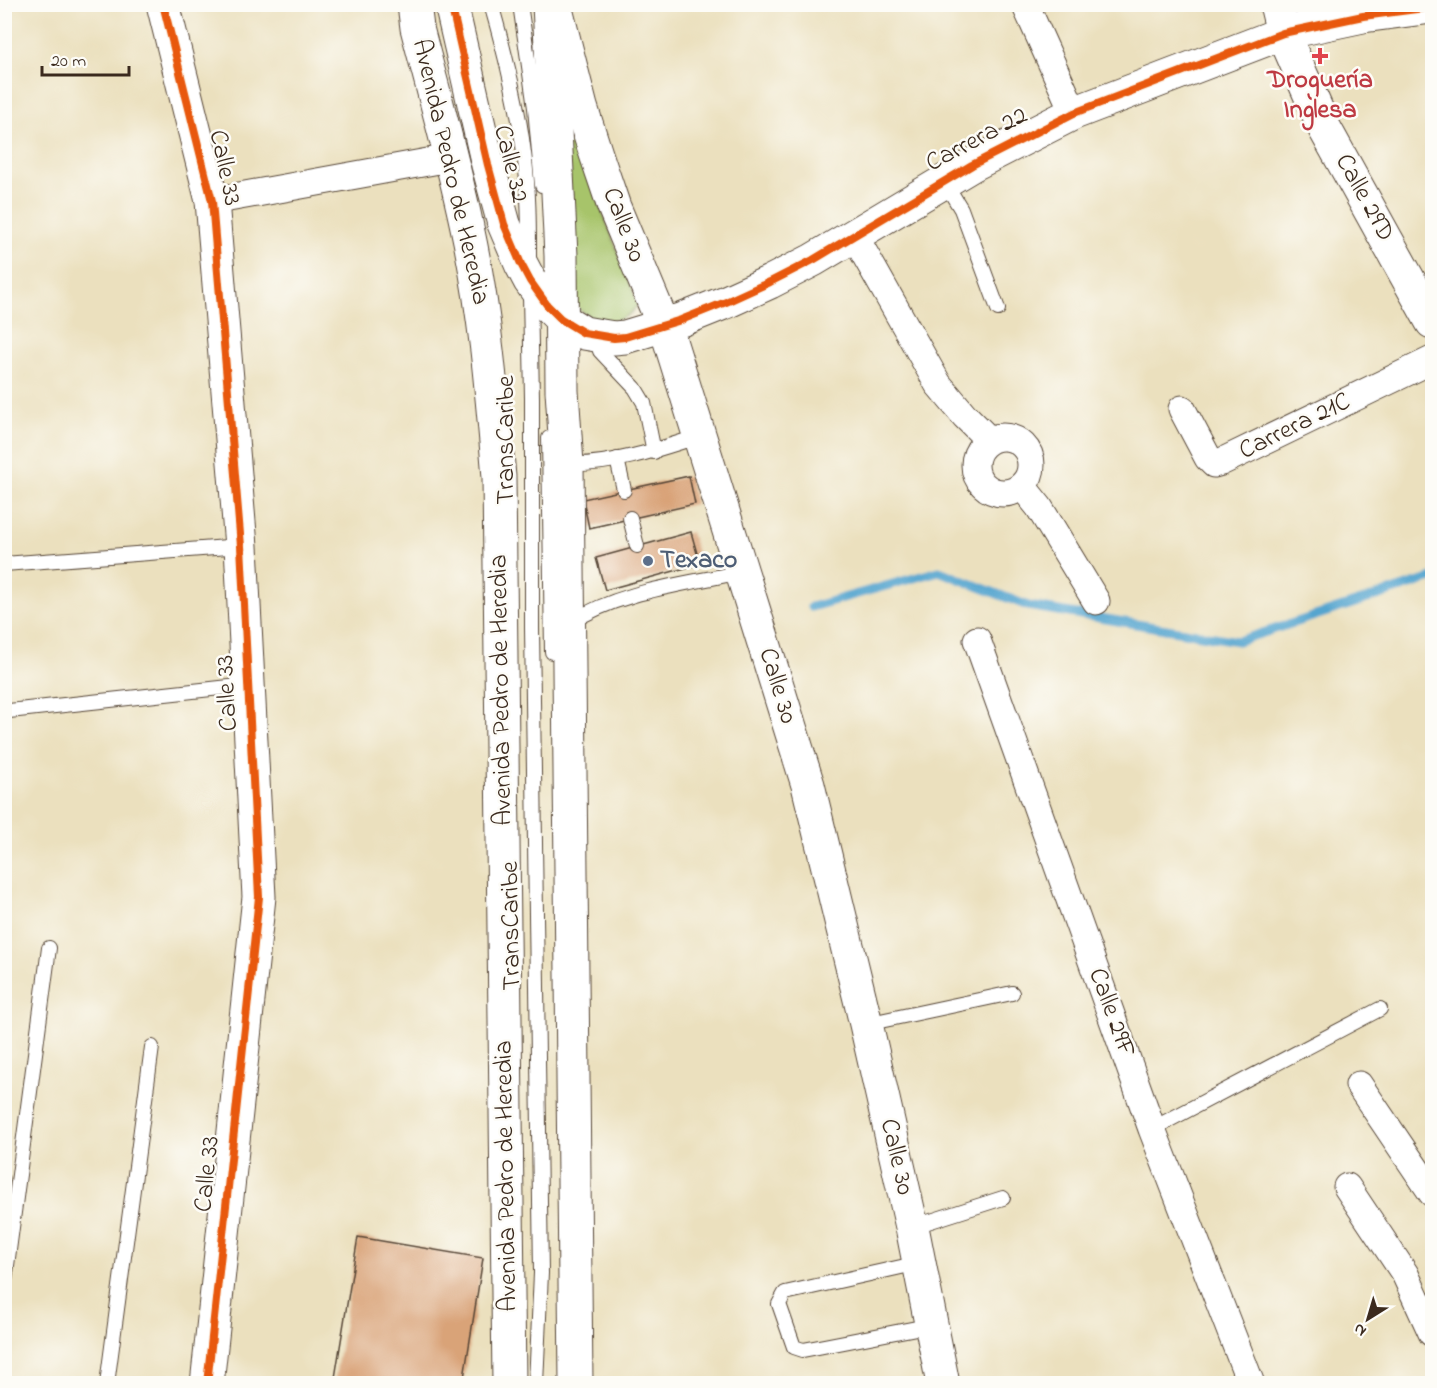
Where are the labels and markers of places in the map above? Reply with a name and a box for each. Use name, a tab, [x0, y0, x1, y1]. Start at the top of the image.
marker: Droguería Inglesa	[1313, 49, 1327, 63]
place label: Droguería Inglesa	[1266, 62, 1373, 131]
place label: Texaco	[660, 542, 737, 580]
marker: Texaco	[641, 554, 655, 568]

